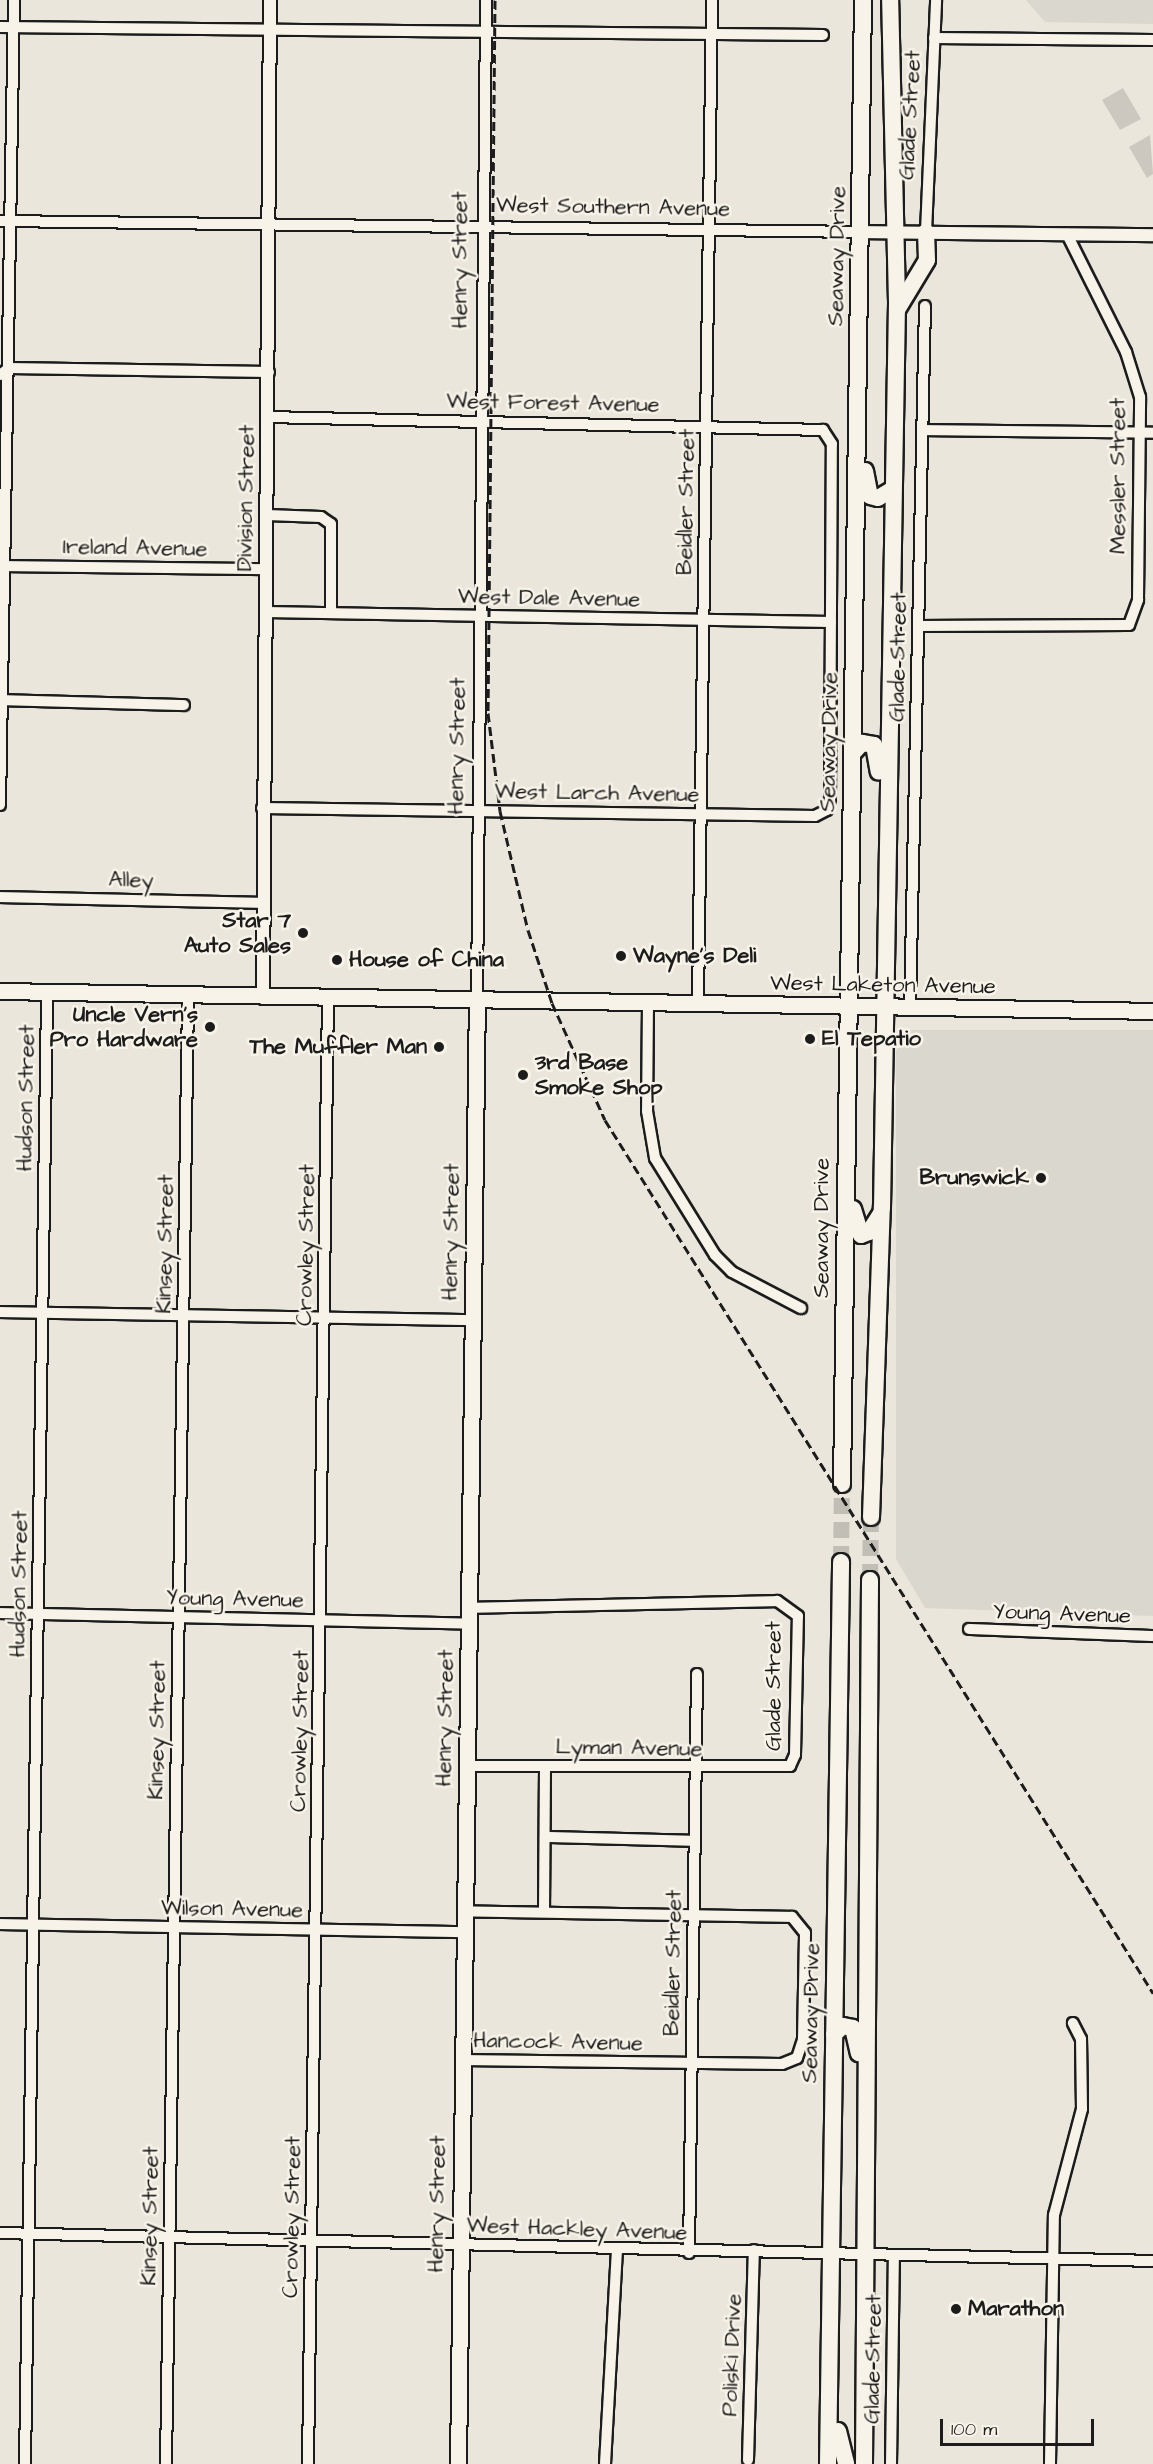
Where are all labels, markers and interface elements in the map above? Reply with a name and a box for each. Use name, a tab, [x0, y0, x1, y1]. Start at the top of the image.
street label: Glade Street	[893, 50, 927, 180]
street label: Seaway Drive	[823, 186, 851, 326]
street label: Henry Street	[447, 191, 473, 329]
street label: West Southern Avenue	[496, 192, 730, 222]
street label: West Forest Avenue	[446, 388, 660, 418]
street label: Messler Street	[1105, 398, 1131, 554]
street label: Division Street	[232, 424, 260, 572]
street label: Beidler Street	[672, 429, 700, 575]
street label: Ireland Avenue	[62, 534, 208, 562]
street label: West Dale Avenue	[458, 583, 640, 613]
street label: Glade Street	[884, 592, 912, 722]
street label: Seaway Drive	[815, 672, 843, 812]
street label: Henry Street	[443, 677, 471, 815]
street label: West Larch Avenue	[494, 778, 700, 808]
street label: Alley	[108, 866, 154, 894]
place label: Star 7 Auto Sales	[184, 907, 291, 958]
marker: Star 7 Auto Sales	[296, 926, 310, 940]
place label: Wayne's Deli	[633, 943, 756, 969]
place label: House of China	[349, 947, 504, 973]
marker: Wayne's Deli	[614, 949, 628, 963]
marker: House of China	[330, 953, 344, 967]
street label: West Laketon Avenue	[770, 970, 996, 1000]
place label: Uncle Vern's Pro Hardware	[50, 1001, 198, 1052]
marker: Uncle Vern's Pro Hardware	[203, 1020, 217, 1034]
street label: Hudson Street	[12, 1024, 40, 1172]
place label: El Tepatio	[822, 1026, 921, 1052]
marker: El Tepatio	[803, 1032, 817, 1046]
place label: The Muffler Man	[249, 1034, 427, 1060]
marker: The Muffler Man	[432, 1040, 446, 1054]
place label: 3rd Base Smoke Shop	[535, 1049, 663, 1100]
marker: 3rd Base Smoke Shop	[516, 1068, 530, 1082]
street label: Seaway Drive	[809, 1158, 835, 1298]
street label: Henry Street	[437, 1163, 465, 1301]
street label: Crowley Street	[291, 1164, 321, 1326]
place label: Brunswick	[919, 1165, 1029, 1191]
marker: Brunswick	[1034, 1171, 1048, 1185]
street label: Kinsey Street	[151, 1174, 179, 1314]
street label: Hudson Street	[5, 1510, 33, 1658]
street label: Young Avenue	[166, 1585, 304, 1613]
street label: Young Avenue	[993, 1598, 1131, 1630]
street label: Glade Street	[761, 1621, 787, 1751]
street label: Henry Street	[431, 1649, 459, 1787]
street label: Crowley Street	[285, 1650, 315, 1812]
street label: Kinsey Street	[143, 1660, 171, 1800]
street label: Lyman Avenue	[555, 1734, 703, 1762]
street label: Beidler Street	[659, 1890, 687, 2036]
street label: Wilson Avenue	[161, 1895, 303, 1923]
street label: Seaway Drive	[797, 1943, 825, 2083]
street label: Hancock Avenue	[473, 2027, 643, 2057]
street label: Henry Street	[423, 2135, 451, 2273]
street label: Crowley Street	[277, 2136, 307, 2298]
street label: Kinsey Street	[136, 2146, 164, 2286]
street label: West Hackley Avenue	[466, 2212, 688, 2246]
street label: Poliski Drive	[717, 2293, 747, 2417]
street label: Glade Street	[859, 2294, 887, 2424]
place label: Marathon	[968, 2296, 1064, 2322]
marker: Marathon	[949, 2302, 963, 2316]
scale bar	[943, 2407, 1098, 2445]
text: 100 m	[951, 2417, 997, 2442]

